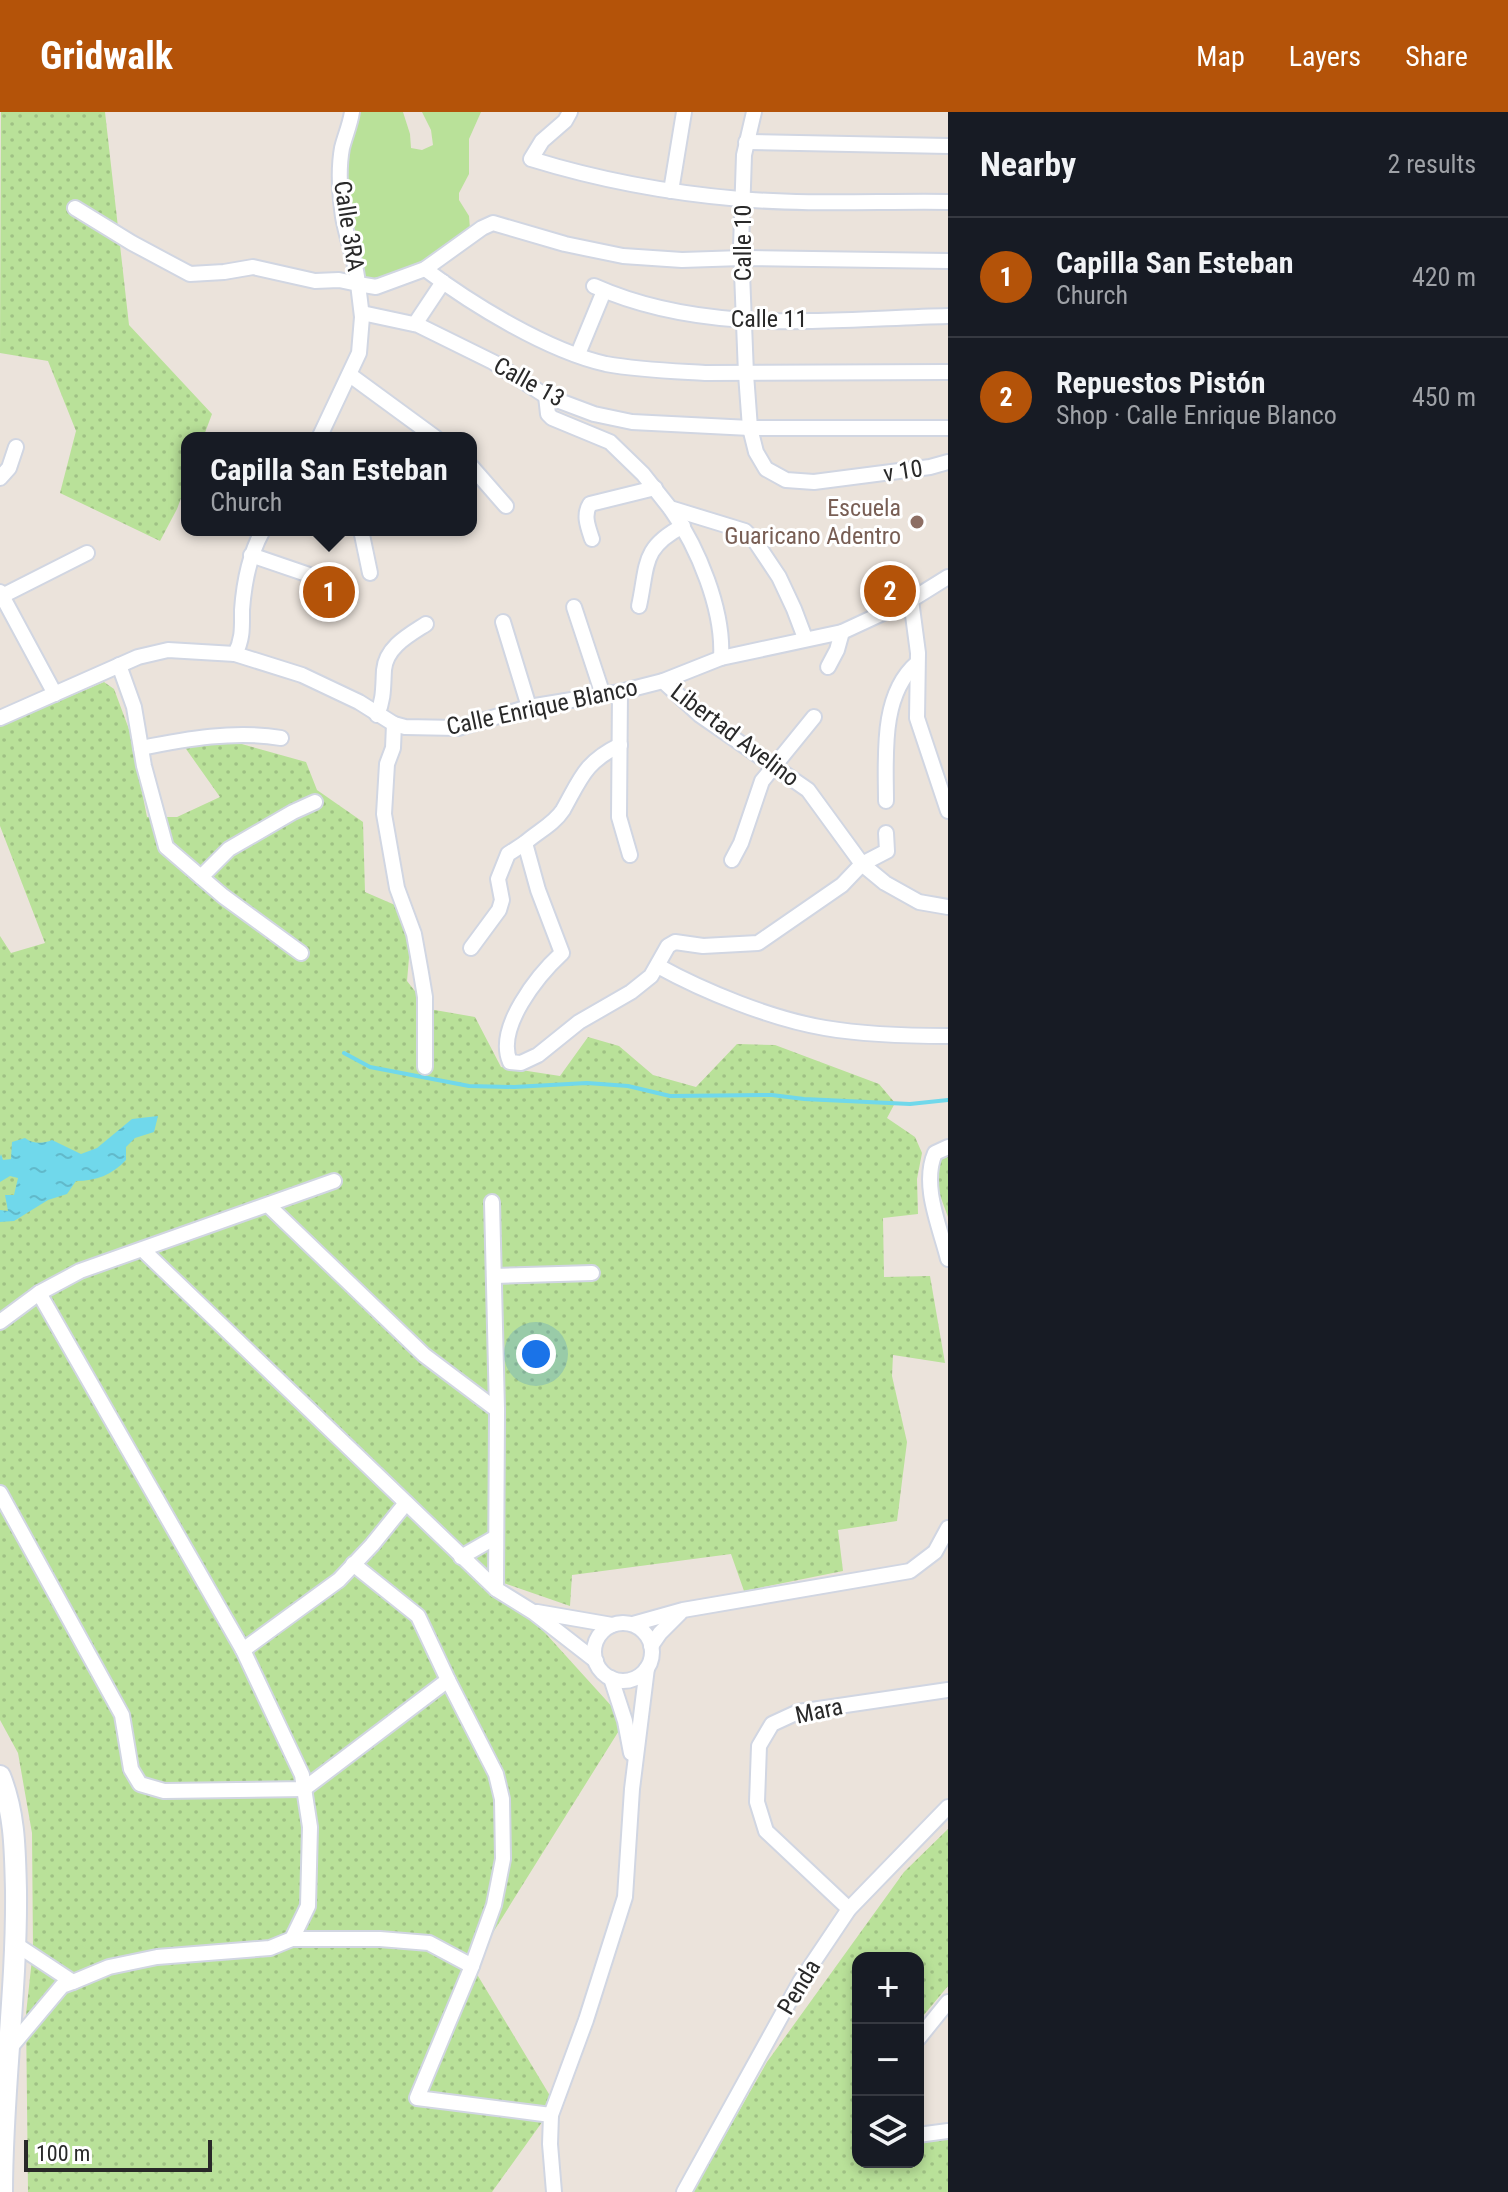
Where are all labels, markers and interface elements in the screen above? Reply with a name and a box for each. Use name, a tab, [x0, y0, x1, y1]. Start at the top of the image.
text: Gridwalk	[40, 34, 173, 78]
text: Map	[1196, 40, 1245, 73]
text: Layers	[1289, 40, 1361, 73]
text: Share	[1405, 40, 1468, 73]
text: Nearby	[980, 144, 1076, 184]
text: 2 results	[1387, 149, 1476, 179]
street label: Calle 3RA	[328, 179, 370, 273]
street label: Calle 10	[729, 205, 757, 281]
text: Capilla San Esteban	[1056, 245, 1293, 280]
text: 1	[999, 262, 1013, 292]
text: 420 m	[1412, 262, 1476, 292]
text: Church	[1056, 280, 1128, 310]
street label: Calle 11	[731, 305, 807, 333]
street label: Calle 13	[489, 351, 569, 413]
text: Repuestos Pistón	[1056, 365, 1265, 400]
text: 2	[999, 382, 1013, 412]
text: 450 m	[1412, 382, 1476, 412]
text: Shop · Calle Enrique Blanco	[1056, 400, 1337, 430]
popup	[181, 432, 477, 536]
text: Capilla San Esteban	[210, 452, 448, 487]
street label: v 10	[881, 454, 925, 488]
text: Church	[210, 487, 282, 517]
place label: Escuela Guaricano Adentro	[724, 494, 901, 550]
marker: Escuela Guaricano Adentro	[908, 513, 926, 531]
pin: 2	[864, 561, 916, 621]
pin: 1	[303, 562, 355, 622]
street label: Calle Enrique Blanco	[444, 673, 640, 741]
street label: Libertad Avelino	[665, 678, 805, 792]
your location	[516, 1334, 556, 1374]
street label: Mara	[793, 1692, 845, 1730]
map controls	[852, 1952, 924, 2168]
button: +	[852, 1952, 924, 2024]
street label: Penda	[772, 1954, 826, 2020]
button: −	[852, 2024, 924, 2096]
button: layers	[852, 2096, 924, 2168]
scale bar	[24, 2136, 212, 2172]
text: 100 m	[36, 2141, 90, 2166]

